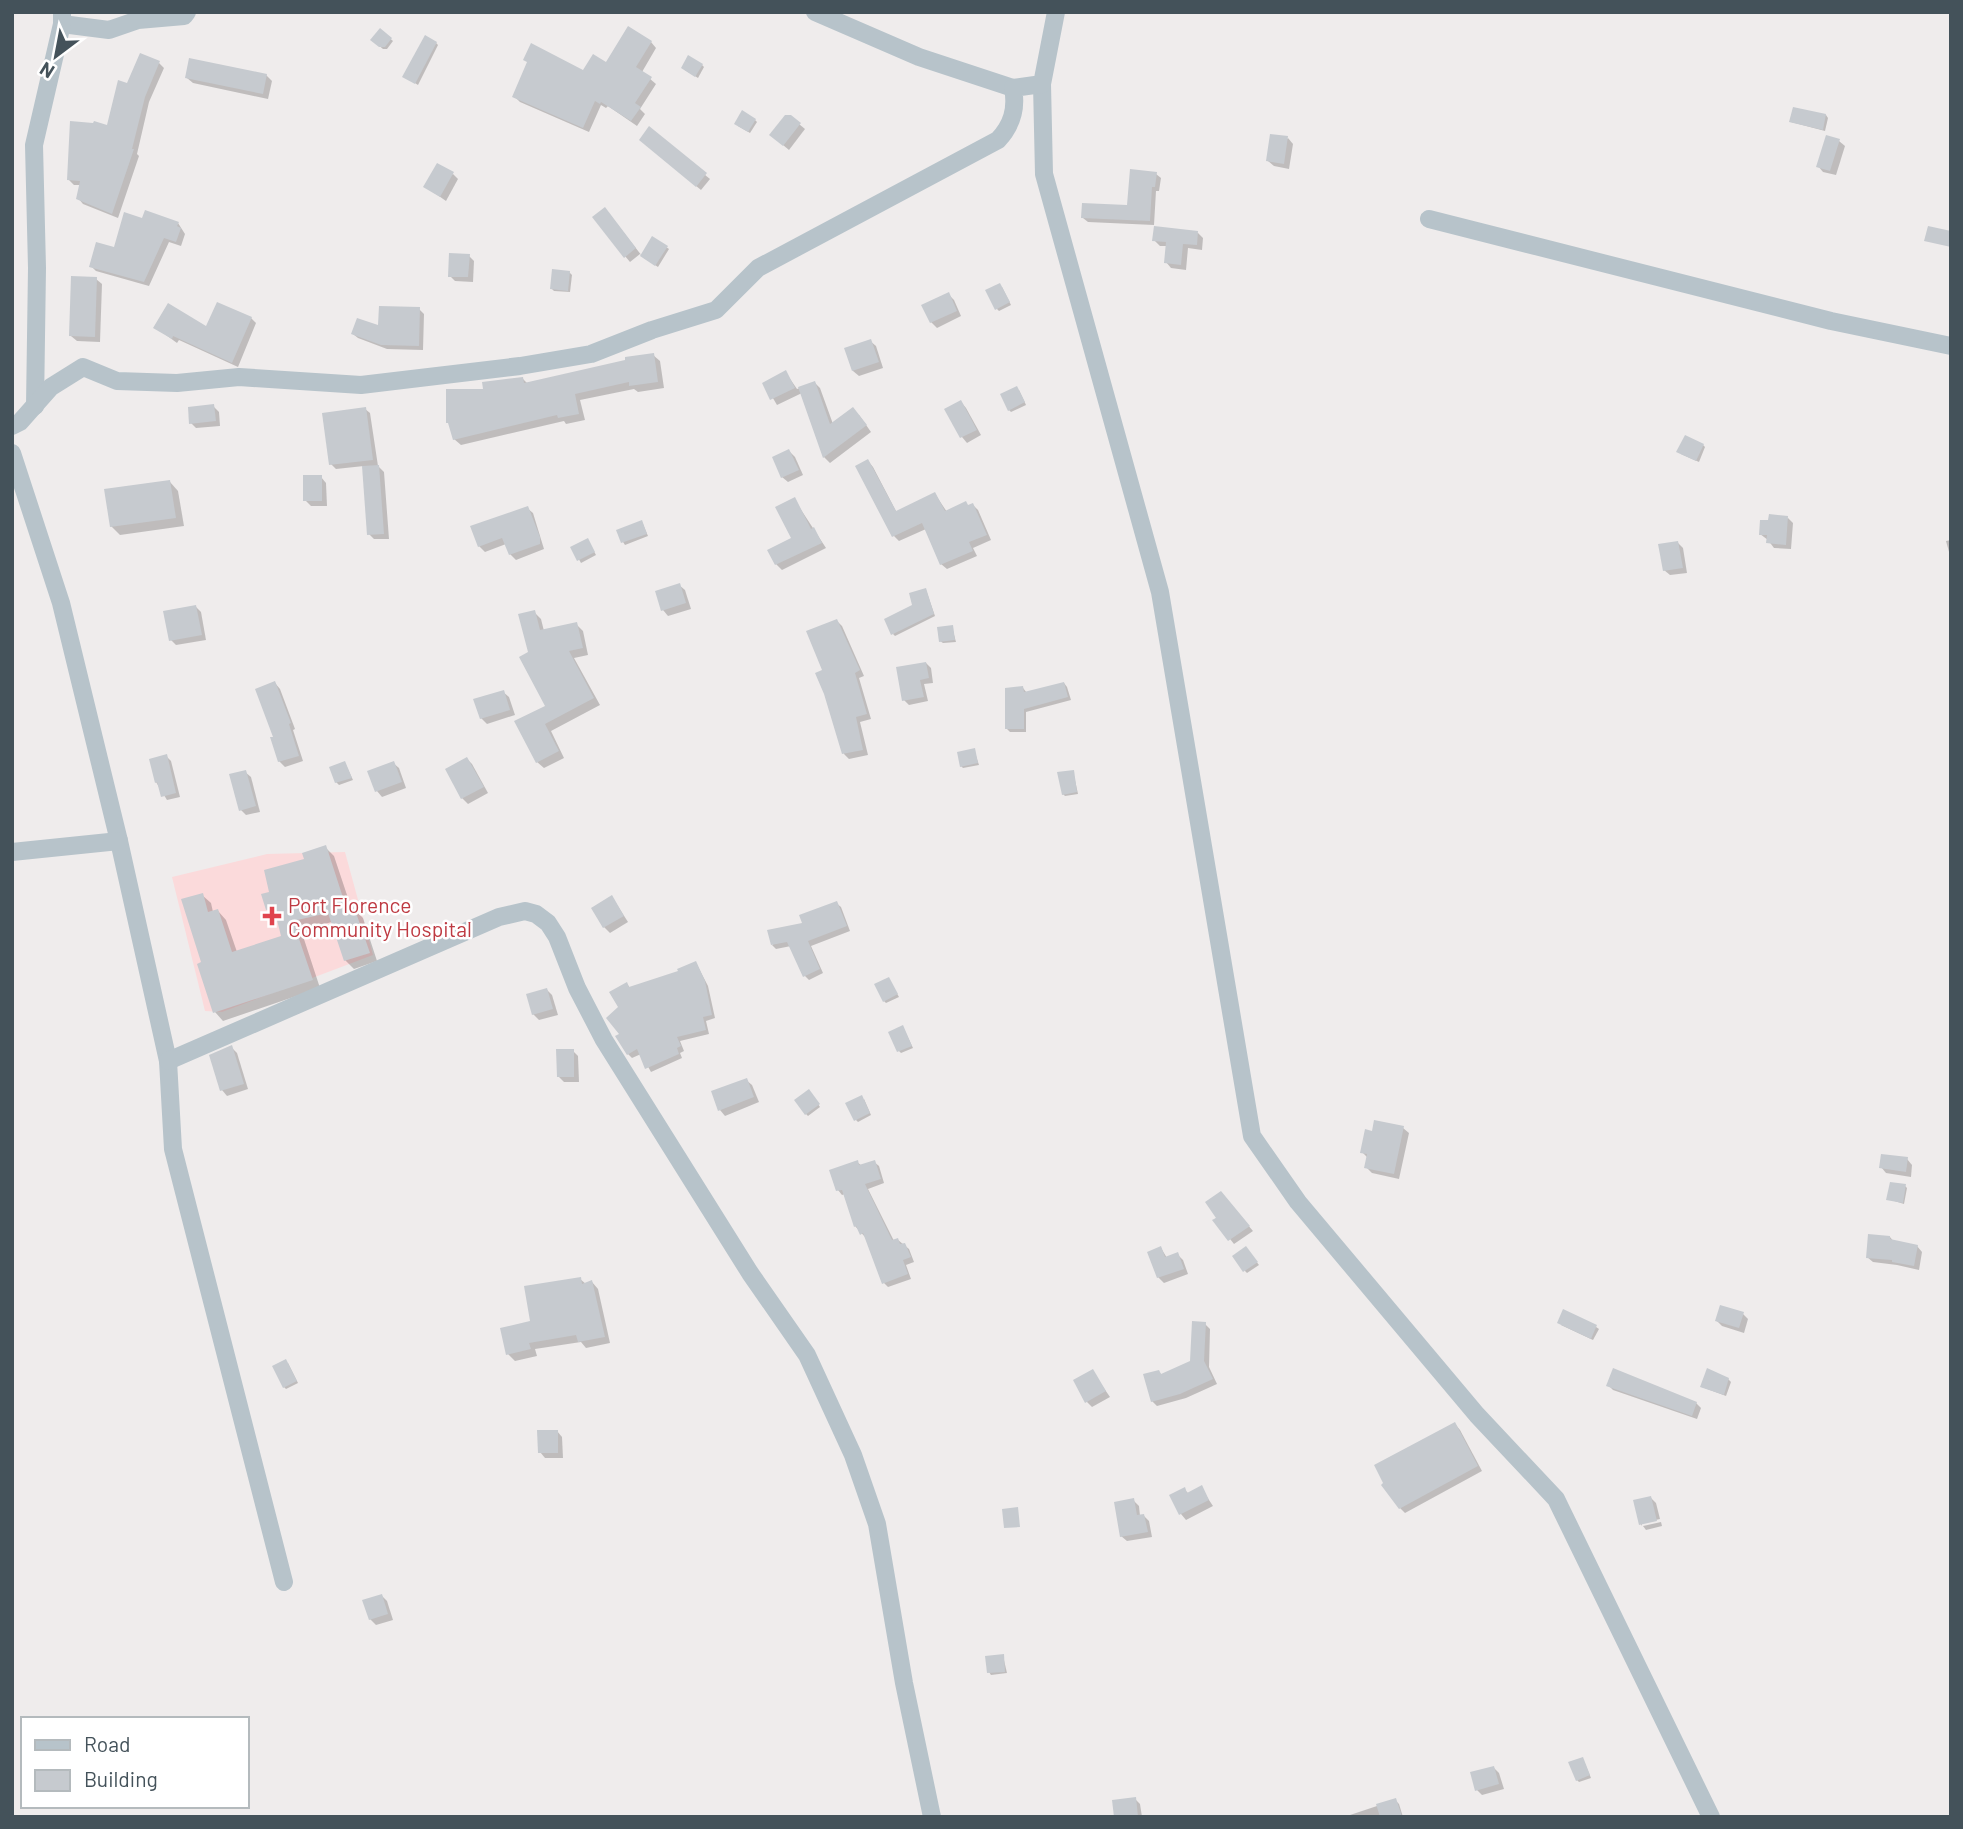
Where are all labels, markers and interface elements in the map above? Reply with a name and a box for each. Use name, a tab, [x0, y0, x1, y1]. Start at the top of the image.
north arrow	[21, 21, 91, 91]
text: N	[35, 58, 58, 84]
place label: Port Florence Community Hospital	[288, 892, 472, 941]
marker: Port Florence Community Hospital	[262, 906, 282, 926]
legend	[21, 1717, 248, 1808]
text: Road	[84, 1731, 130, 1756]
text: Building	[84, 1766, 158, 1791]

